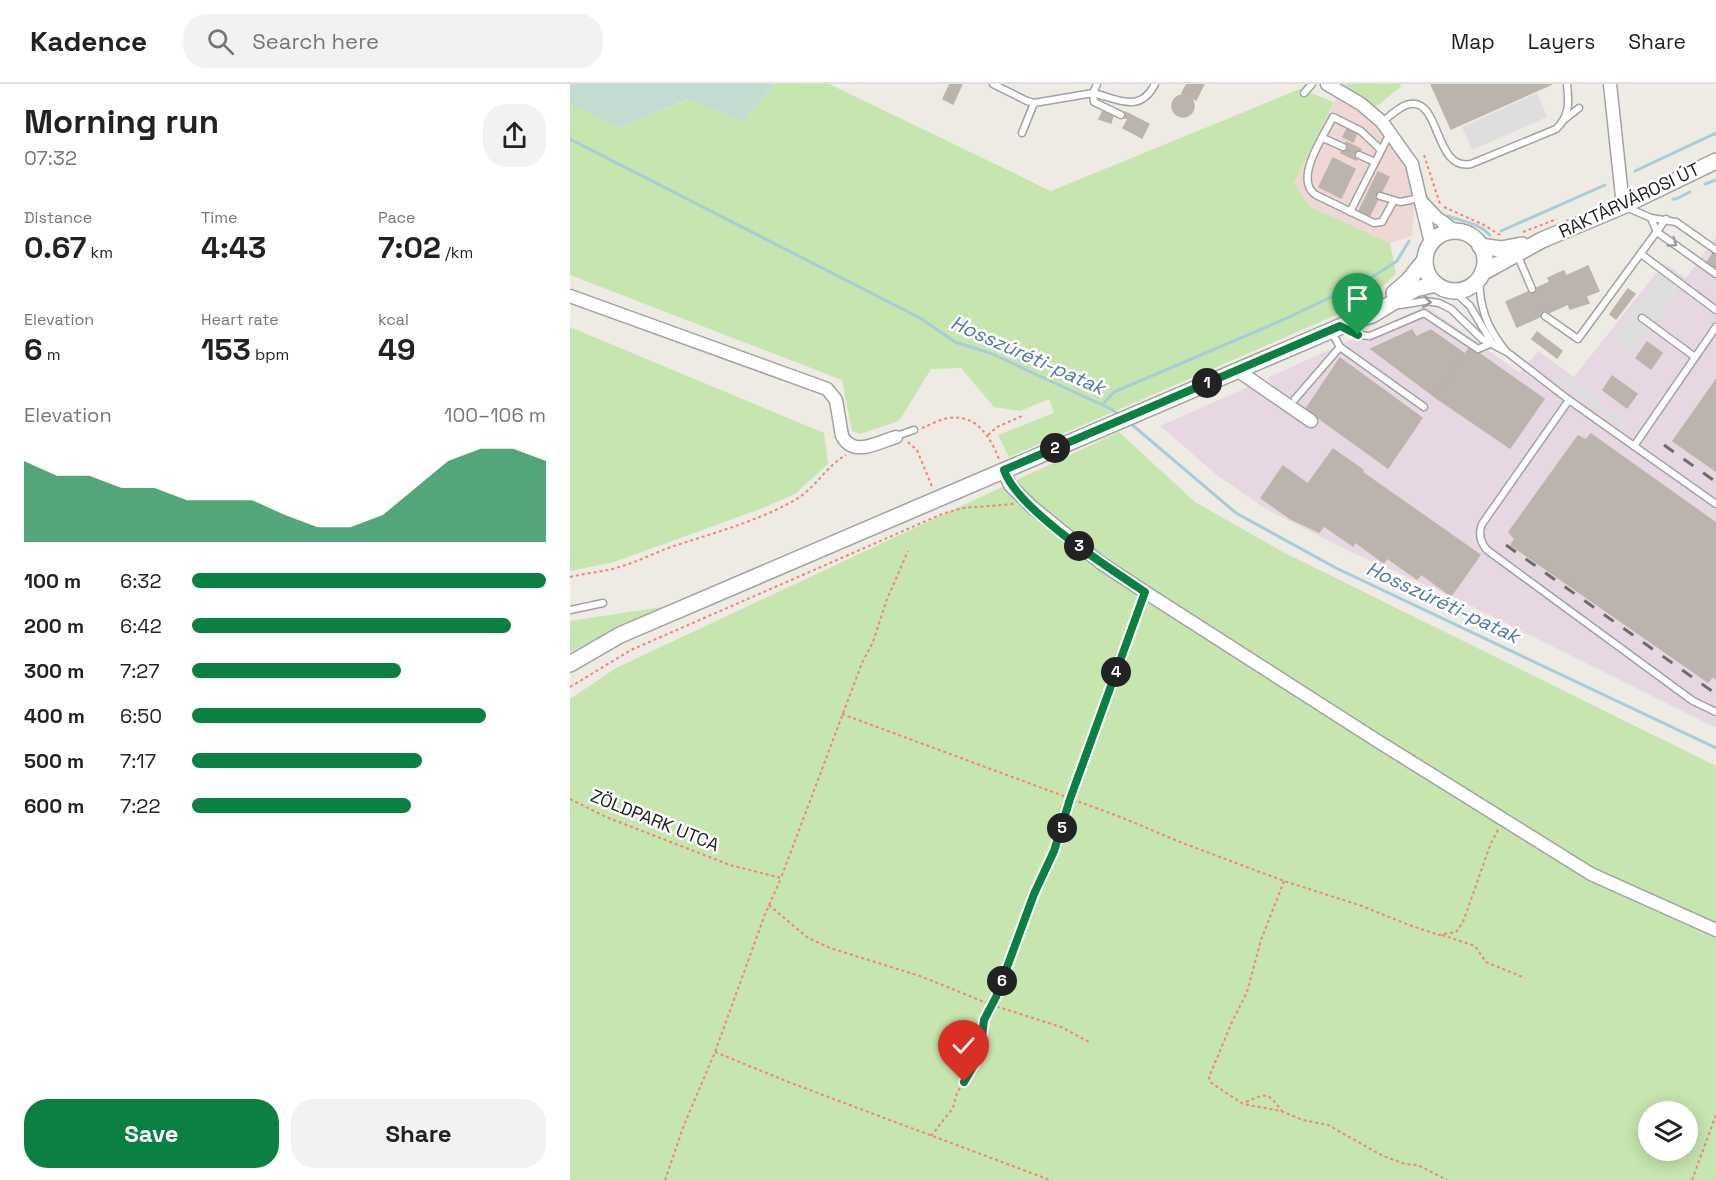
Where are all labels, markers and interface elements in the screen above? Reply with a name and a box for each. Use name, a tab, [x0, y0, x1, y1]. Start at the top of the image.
search box	[183, 14, 603, 68]
text: Kadence	[30, 23, 147, 59]
icon: search	[204, 25, 237, 58]
text: Search here	[252, 27, 379, 55]
text: Map	[1451, 28, 1495, 55]
text: Layers	[1528, 28, 1595, 55]
text: Share	[1628, 28, 1686, 55]
text: Morning run	[24, 101, 219, 143]
button: share	[483, 104, 546, 167]
text: 07:32	[24, 145, 77, 171]
street label: RAKTÁRVÁROSI ÚT	[1555, 157, 1704, 243]
text: Distance	[24, 207, 92, 228]
text: Time	[201, 207, 237, 228]
text: Pace	[378, 207, 415, 228]
text: 0.67	[24, 228, 86, 267]
text: 4:43	[201, 228, 266, 267]
text: 7:02	[378, 228, 441, 267]
one-way arrow	[1666, 236, 1677, 247]
text: km	[86, 242, 113, 263]
text: /km	[441, 242, 473, 263]
pin	[1332, 273, 1383, 335]
icon: arrive	[1341, 282, 1374, 315]
one-way arrow	[1423, 295, 1432, 308]
text: Elevation	[24, 309, 94, 330]
text: Heart rate	[201, 309, 279, 330]
text: kcal	[378, 309, 409, 330]
water label: Hosszúréti-patak	[947, 309, 1111, 402]
text: 6	[24, 330, 43, 369]
text: 153	[201, 330, 251, 369]
text: 49	[378, 330, 416, 369]
text: m	[43, 344, 60, 365]
text: bpm	[251, 344, 289, 365]
pin: 1	[1192, 368, 1222, 398]
text: 1	[1203, 372, 1211, 393]
text: Elevation	[24, 402, 112, 428]
text: 100–106 m	[444, 402, 546, 428]
pin: 2	[1040, 433, 1070, 463]
text: 2	[1050, 437, 1060, 458]
pin: 3	[1064, 531, 1094, 561]
text: 3	[1074, 535, 1084, 556]
water label: Hosszúréti-patak	[1362, 555, 1526, 650]
text: 100 m	[24, 568, 81, 594]
text: 6:32	[120, 568, 161, 594]
text: 200 m	[24, 613, 84, 639]
text: 6:42	[120, 613, 162, 639]
pin: 4	[1101, 657, 1131, 687]
text: 300 m	[24, 658, 84, 684]
text: 7:27	[120, 658, 160, 684]
text: 4	[1111, 661, 1121, 682]
text: 400 m	[24, 703, 85, 729]
text: 6:50	[120, 703, 162, 729]
text: 500 m	[24, 748, 84, 774]
text: 7:17	[120, 748, 156, 774]
street label: ZÖLDPARK UTCA	[587, 784, 723, 856]
text: 600 m	[24, 793, 84, 819]
text: 7:22	[120, 793, 160, 819]
pin: 5	[1047, 813, 1077, 843]
text: 5	[1057, 817, 1067, 838]
pin: 6	[987, 966, 1017, 996]
text: 6	[997, 970, 1007, 991]
pin	[938, 1020, 989, 1082]
icon: check	[947, 1029, 980, 1062]
button: Save	[24, 1099, 279, 1168]
button: Share	[291, 1099, 546, 1168]
map controls	[1638, 1101, 1698, 1161]
button: layers	[1638, 1101, 1698, 1161]

